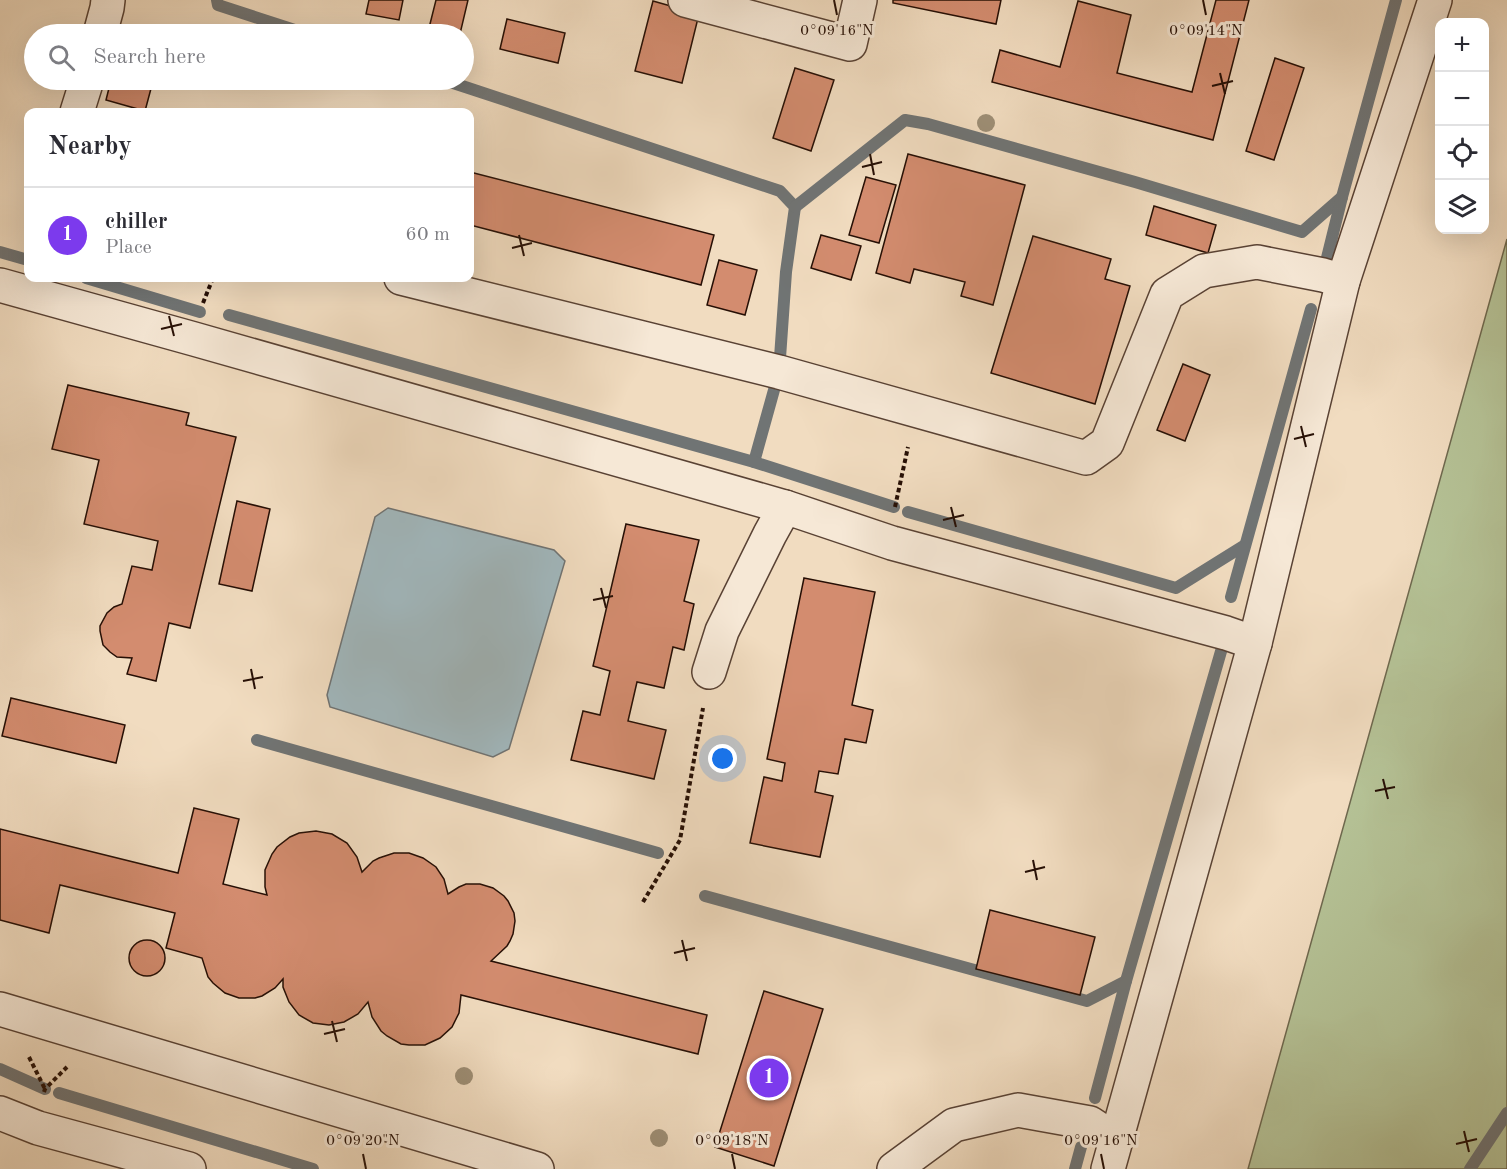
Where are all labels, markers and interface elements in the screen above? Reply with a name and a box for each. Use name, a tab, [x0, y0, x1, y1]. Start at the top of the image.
map controls	[1435, 18, 1489, 234]
button: +	[1435, 18, 1489, 72]
search box	[24, 24, 474, 90]
text: 0°09'16"N	[800, 24, 874, 39]
text: 0°09'14"N	[1169, 24, 1243, 39]
icon: search	[45, 41, 78, 74]
text: Search here	[93, 46, 206, 68]
button: −	[1435, 72, 1489, 126]
button: locate	[1435, 126, 1489, 180]
text: Nearby	[48, 134, 132, 160]
button: layers	[1435, 180, 1489, 234]
text: chiller	[105, 211, 168, 233]
text: 1	[62, 225, 73, 245]
text: 60 m	[405, 225, 450, 245]
text: Place	[105, 238, 152, 258]
your location	[708, 744, 737, 773]
pin: 1	[750, 1056, 788, 1100]
text: 0°09'20"N	[326, 1134, 400, 1149]
text: 0°09'18"N	[695, 1134, 769, 1149]
text: 0°09'16"N	[1064, 1134, 1138, 1149]

